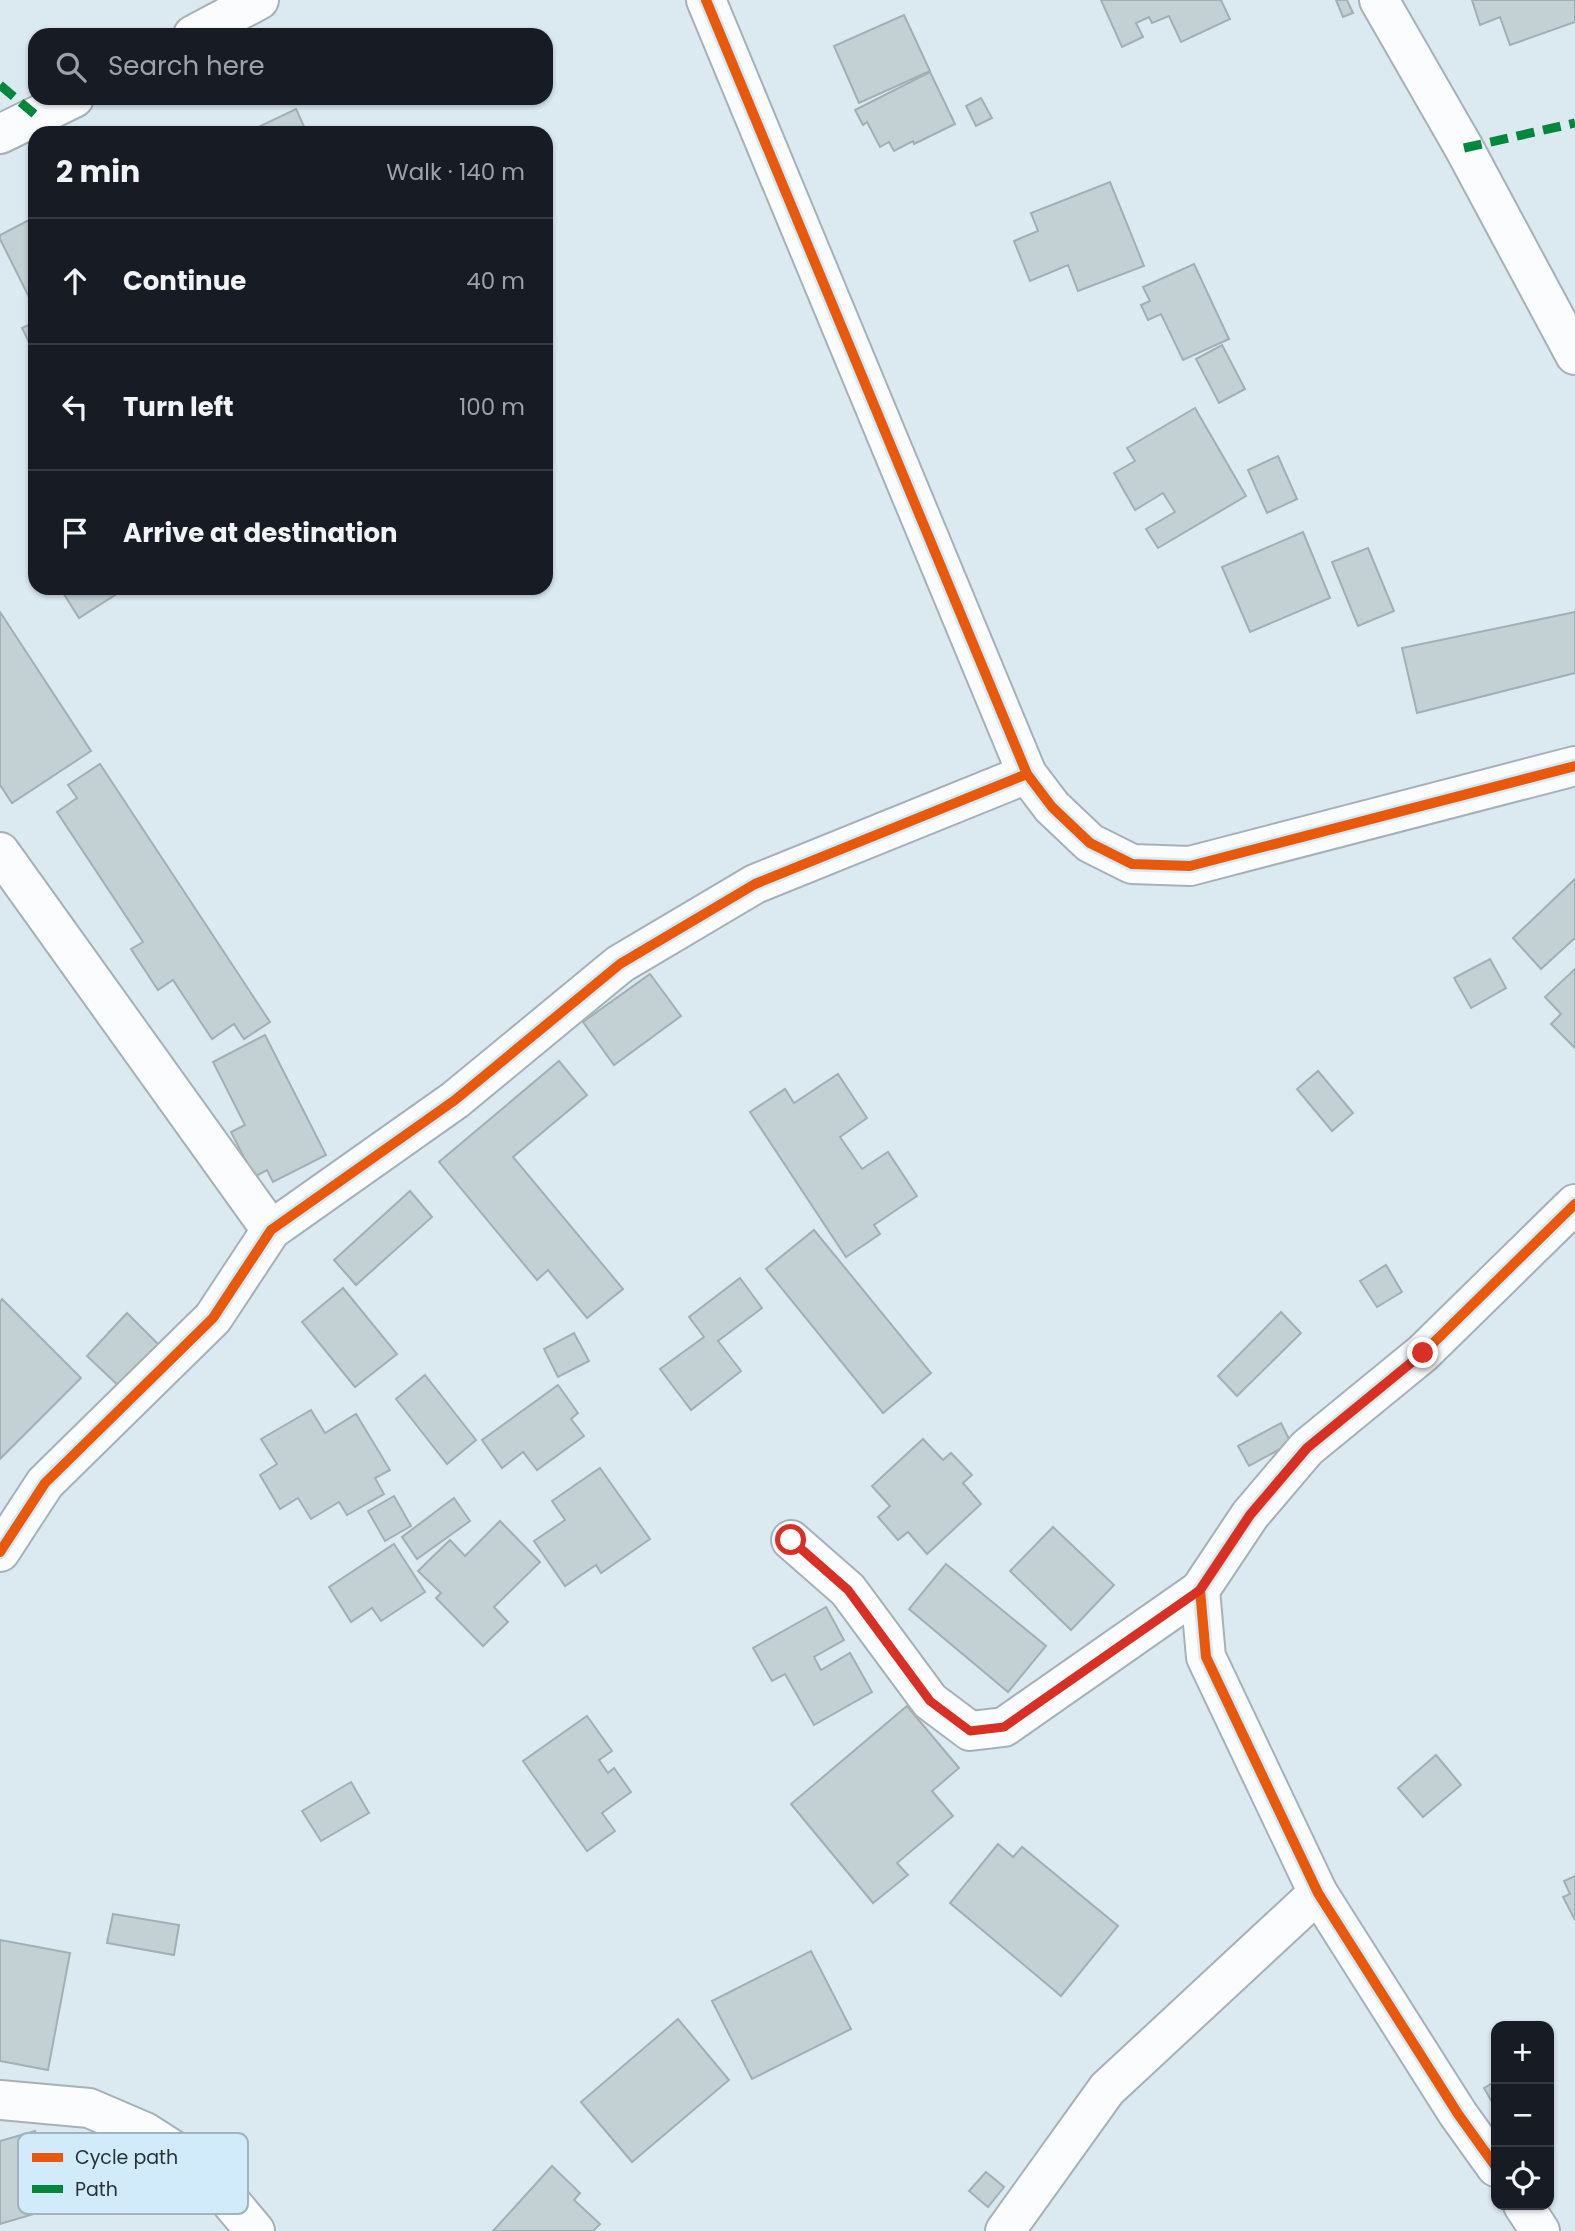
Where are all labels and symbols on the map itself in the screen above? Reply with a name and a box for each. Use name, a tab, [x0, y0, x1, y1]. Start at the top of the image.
route end	[1407, 1337, 1438, 1368]
route start	[775, 1524, 806, 1555]
legend	[18, 2133, 248, 2214]
text: Cycle path	[75, 2144, 178, 2171]
text: Path	[75, 2176, 118, 2203]

